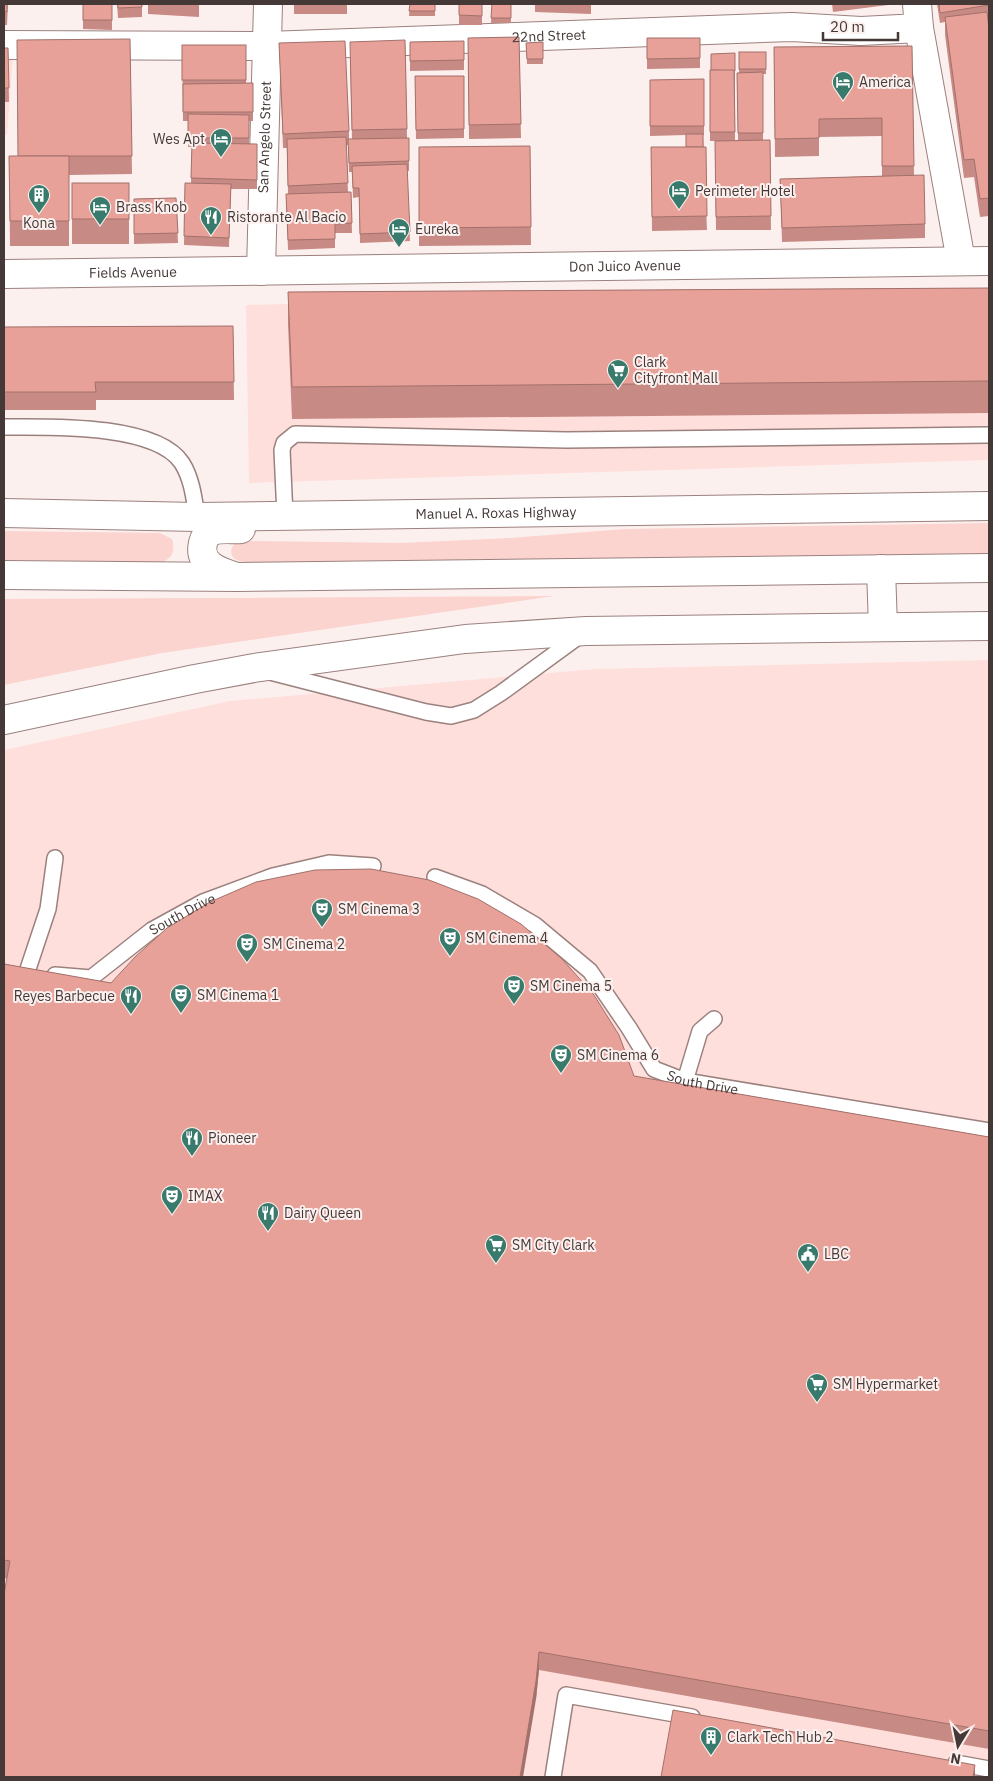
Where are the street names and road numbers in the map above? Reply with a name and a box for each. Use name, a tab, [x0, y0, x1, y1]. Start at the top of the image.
street label: 22nd Street	[511, 25, 587, 46]
street label: San Angelo Street	[254, 81, 275, 193]
street label: Don Juico Avenue	[569, 256, 681, 276]
street label: Fields Avenue	[89, 263, 177, 282]
street label: Manuel A. Roxas Highway	[415, 503, 576, 523]
street label: South Drive	[146, 889, 218, 939]
street label: South Drive	[664, 1066, 740, 1099]

